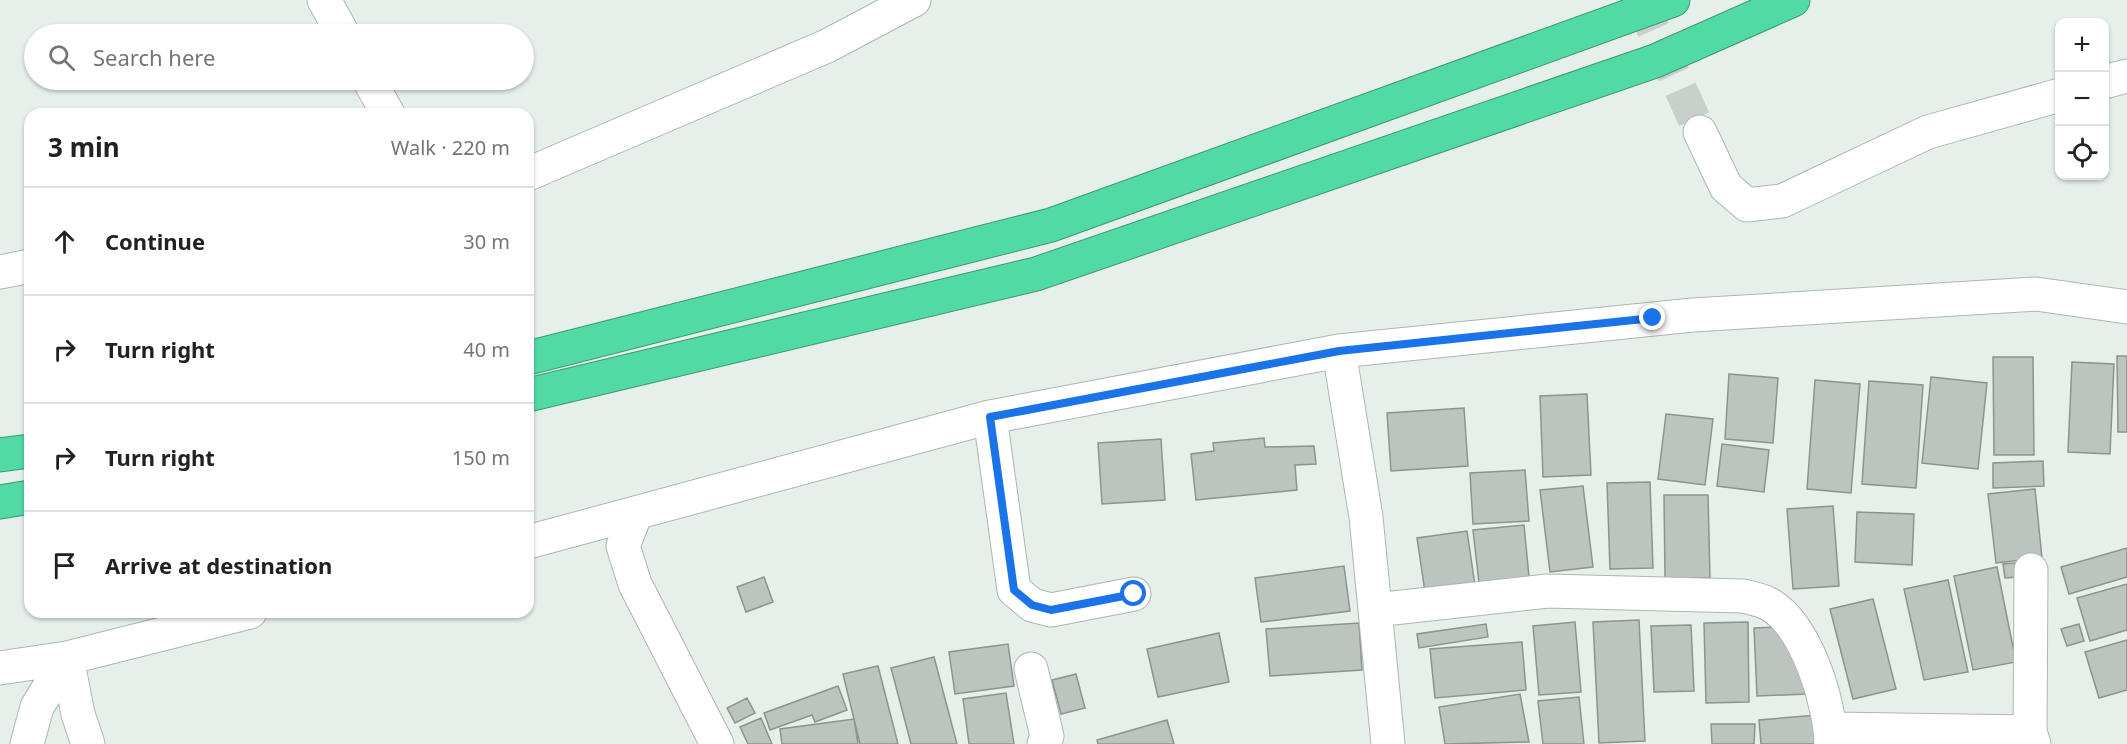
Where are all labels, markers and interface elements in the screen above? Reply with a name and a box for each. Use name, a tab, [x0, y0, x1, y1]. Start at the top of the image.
map controls	[2055, 18, 2109, 180]
button: +	[2055, 18, 2109, 72]
search box	[24, 24, 534, 90]
icon: search	[45, 41, 78, 74]
text: Search here	[93, 42, 215, 72]
button: −	[2055, 72, 2109, 126]
button: locate	[2055, 126, 2109, 180]
text: 3 min	[48, 129, 120, 165]
text: Walk · 220 m	[391, 134, 510, 161]
icon: ahead	[48, 225, 81, 258]
text: Continue	[105, 226, 205, 256]
text: 30 m	[463, 228, 510, 255]
route end	[1639, 304, 1665, 330]
icon: right	[48, 333, 81, 366]
text: Turn right	[105, 334, 215, 364]
text: 40 m	[463, 336, 510, 363]
icon: right	[48, 441, 81, 474]
text: Turn right	[105, 442, 215, 472]
text: 150 m	[452, 444, 510, 471]
icon: arrive	[48, 549, 81, 582]
text: Arrive at destination	[105, 550, 332, 580]
route start	[1120, 580, 1146, 606]

